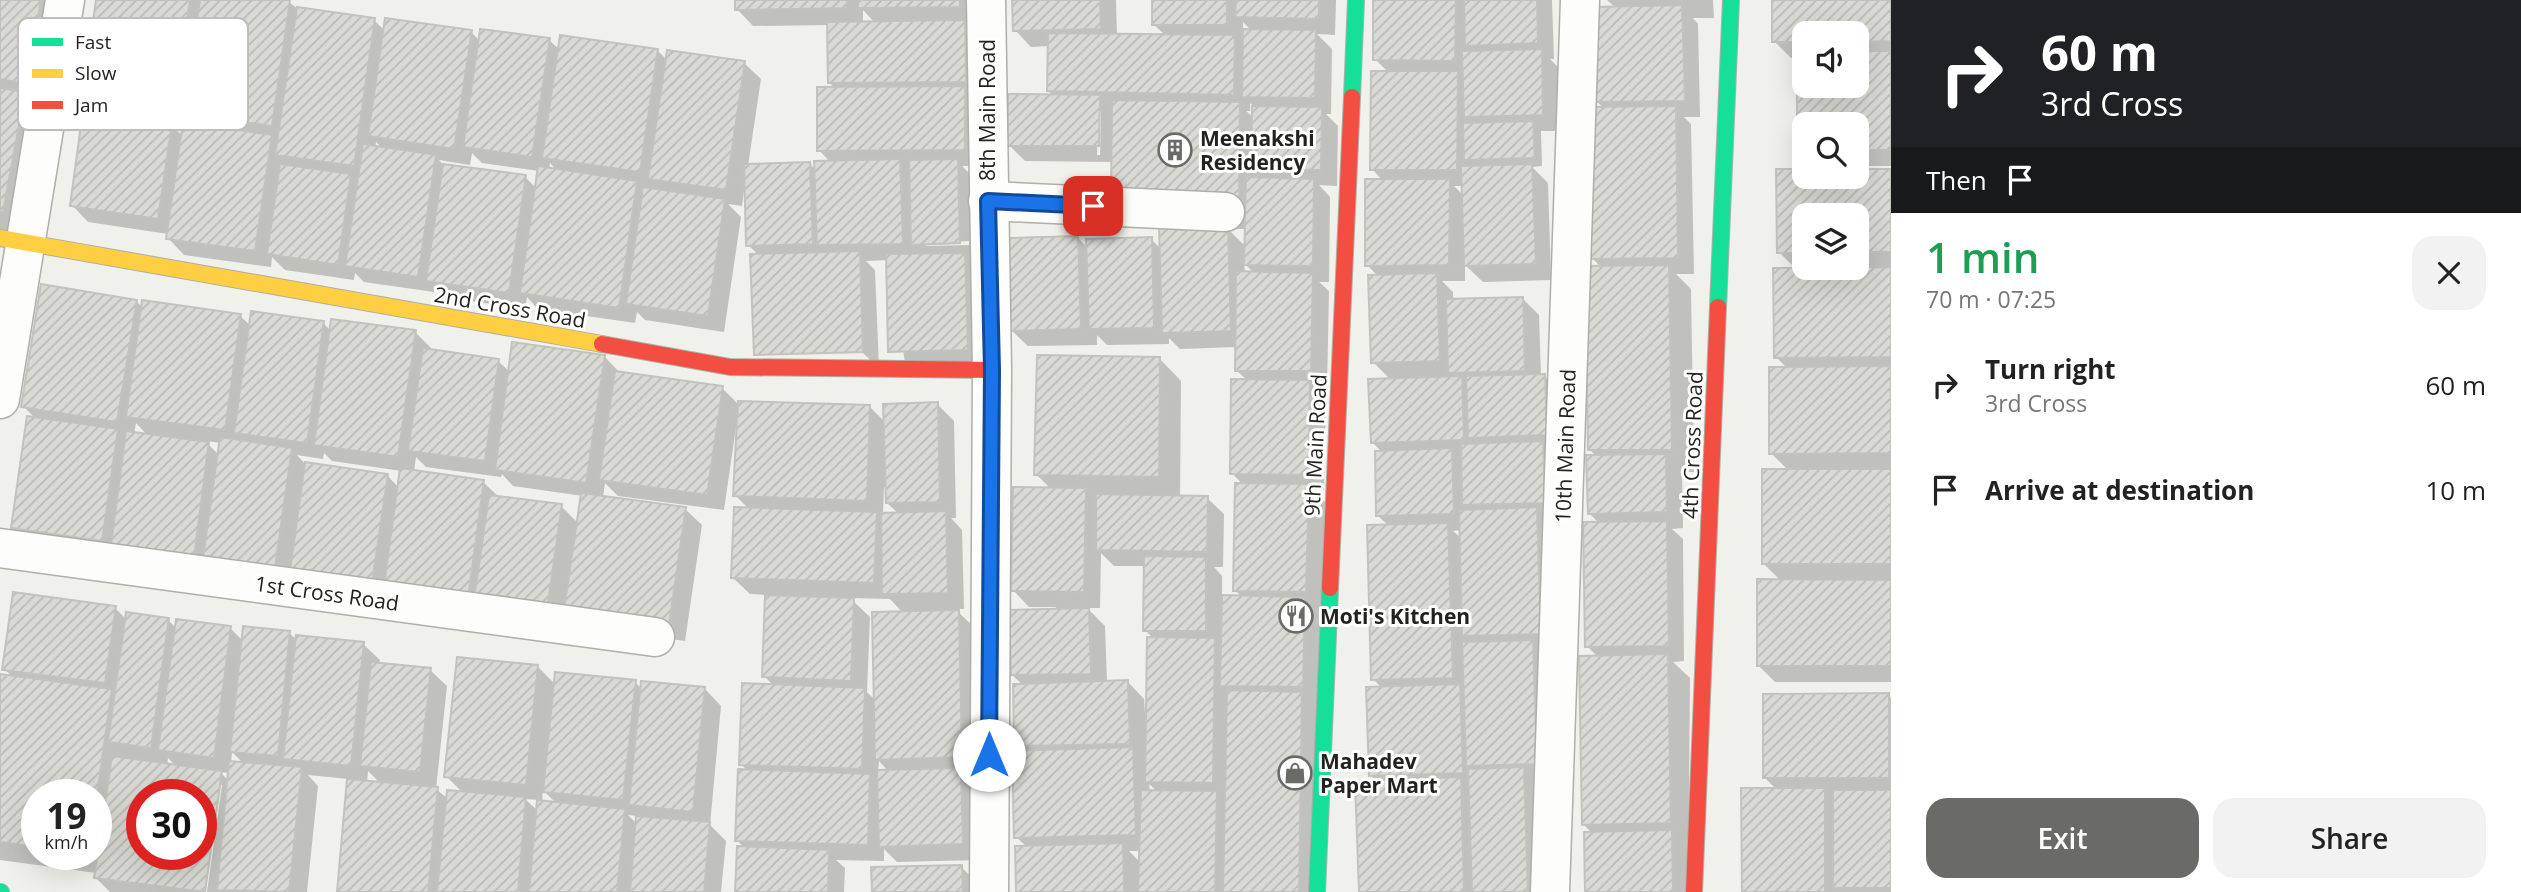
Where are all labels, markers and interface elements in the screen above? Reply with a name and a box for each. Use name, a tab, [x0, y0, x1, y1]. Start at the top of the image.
legend	[18, 18, 248, 130]
text: 60 m	[2041, 19, 2158, 85]
map controls	[1792, 21, 1869, 280]
button: sound	[1792, 21, 1869, 98]
icon: right	[1926, 28, 2017, 119]
text: Fast	[75, 29, 111, 55]
street label: 8th Main Road	[973, 39, 1001, 181]
text: Slow	[75, 60, 117, 86]
text: 3rd Cross	[2041, 82, 2183, 125]
text: Jam	[73, 92, 108, 118]
button: search	[1792, 112, 1869, 189]
place label: Meenakshi Residency	[1200, 124, 1315, 176]
building icon: Meenakshi Residency	[1156, 131, 1194, 169]
icon: arrive	[2001, 161, 2039, 199]
text: Then	[1926, 162, 1987, 198]
pin	[1063, 176, 1123, 236]
icon: arrive	[1074, 187, 1112, 225]
button: layers	[1792, 203, 1869, 280]
text: 1 min	[1926, 228, 2039, 285]
button: close	[2412, 236, 2486, 310]
street label: 2nd Cross Road	[432, 280, 588, 334]
text: 70 m · 07:25	[1926, 283, 2056, 315]
text: Turn right	[1985, 351, 2116, 387]
icon: right	[1926, 366, 1964, 404]
text: 60 m	[2425, 367, 2486, 403]
street label: 10th Main Road	[1548, 368, 1582, 524]
street label: 4th Cross Road	[1675, 371, 1709, 519]
street label: 9th Main Road	[1297, 373, 1333, 517]
text: 3rd Cross	[1985, 387, 2087, 419]
icon: arrive	[1926, 471, 1964, 509]
text: Arrive at destination	[1985, 472, 2254, 508]
text: 10 m	[2425, 472, 2486, 508]
street label: 1st Cross Road	[253, 569, 401, 617]
restaurant icon: Moti's Kitchen	[1277, 597, 1315, 635]
place label: Moti's Kitchen	[1320, 602, 1470, 630]
position arrow	[952, 718, 1026, 792]
place label: Mahadev Paper Mart	[1320, 747, 1438, 799]
shop icon: Mahadev Paper Mart	[1276, 754, 1314, 792]
speed limit sign: 30	[126, 779, 217, 870]
text: 19	[46, 792, 87, 839]
button: Exit	[1926, 798, 2199, 878]
button: Share	[2213, 798, 2486, 878]
text: km/h	[45, 830, 88, 854]

